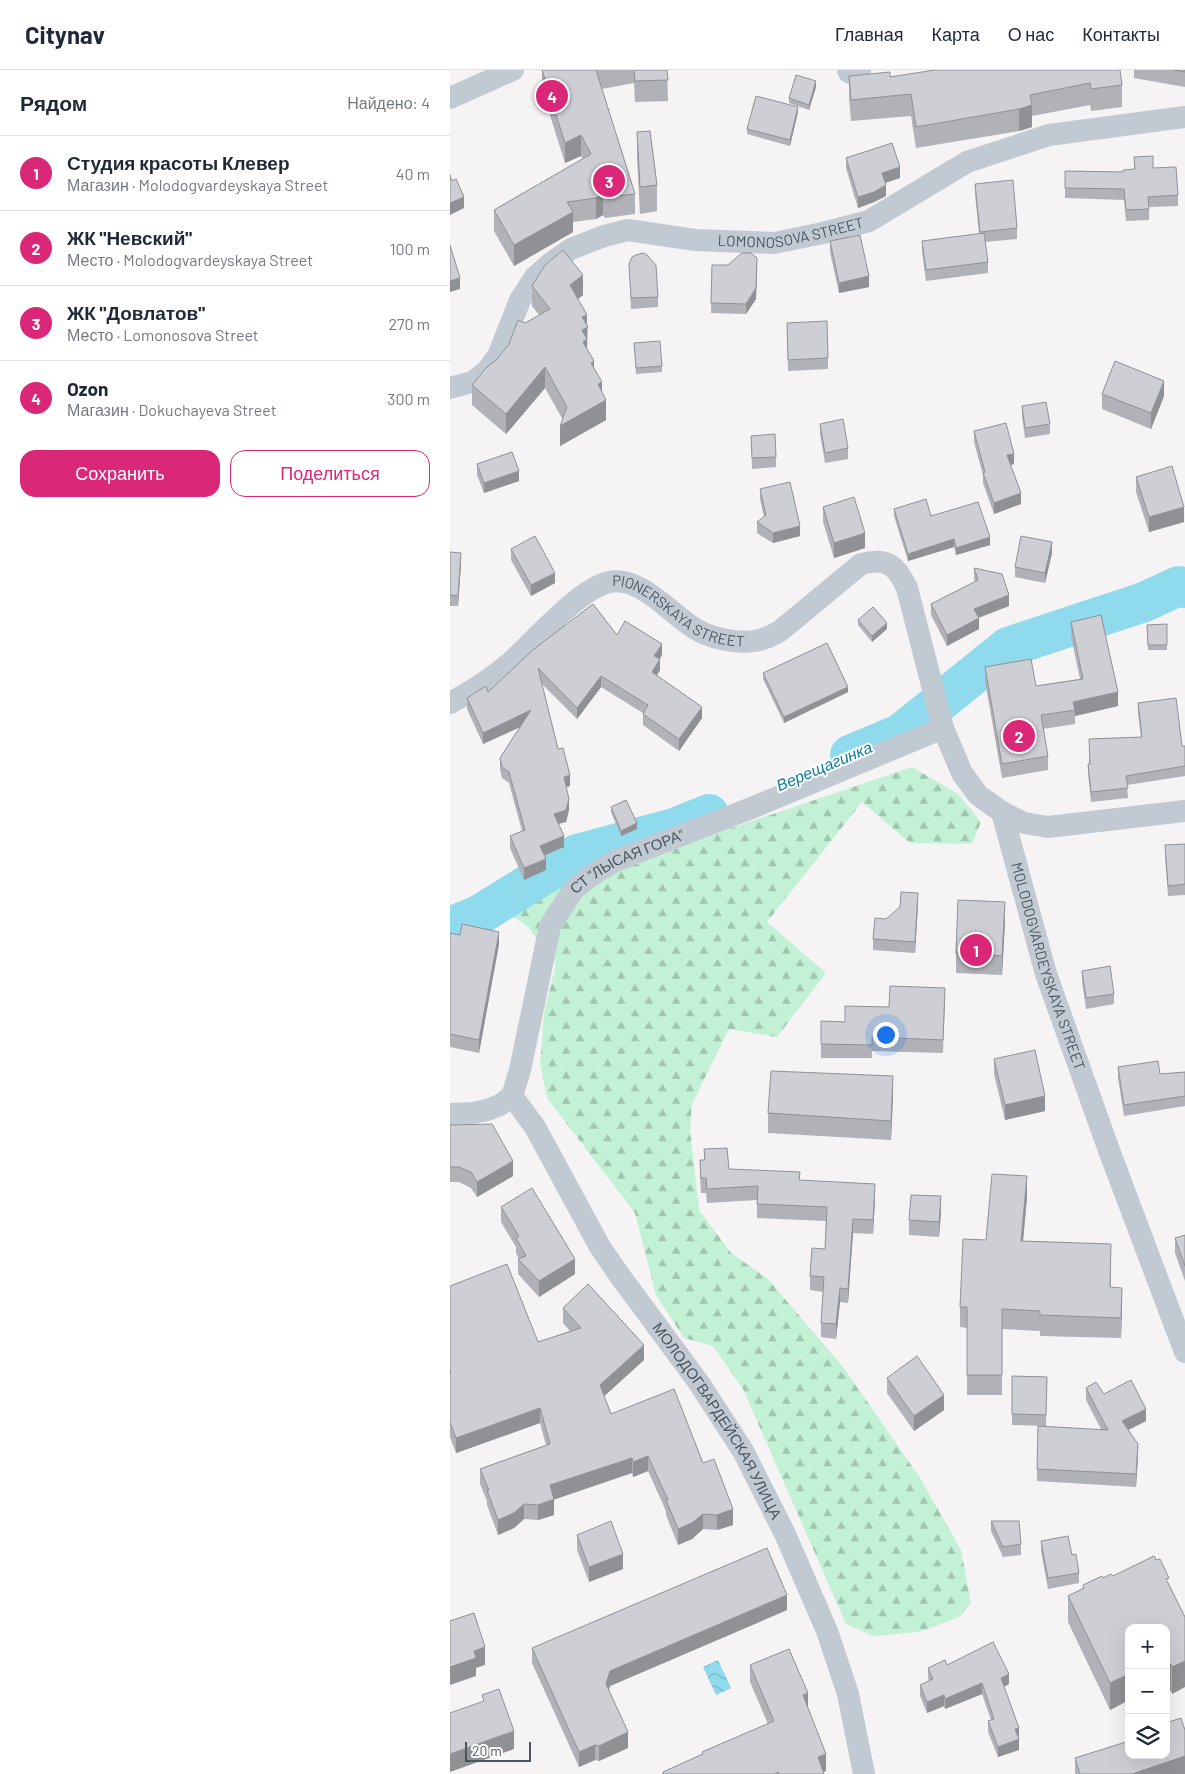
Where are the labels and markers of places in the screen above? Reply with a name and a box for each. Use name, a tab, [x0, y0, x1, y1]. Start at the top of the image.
pin: 4	[536, 77, 568, 115]
pin: 3	[593, 162, 625, 200]
pin: 2	[1003, 717, 1035, 755]
pin: 1	[960, 931, 992, 969]

